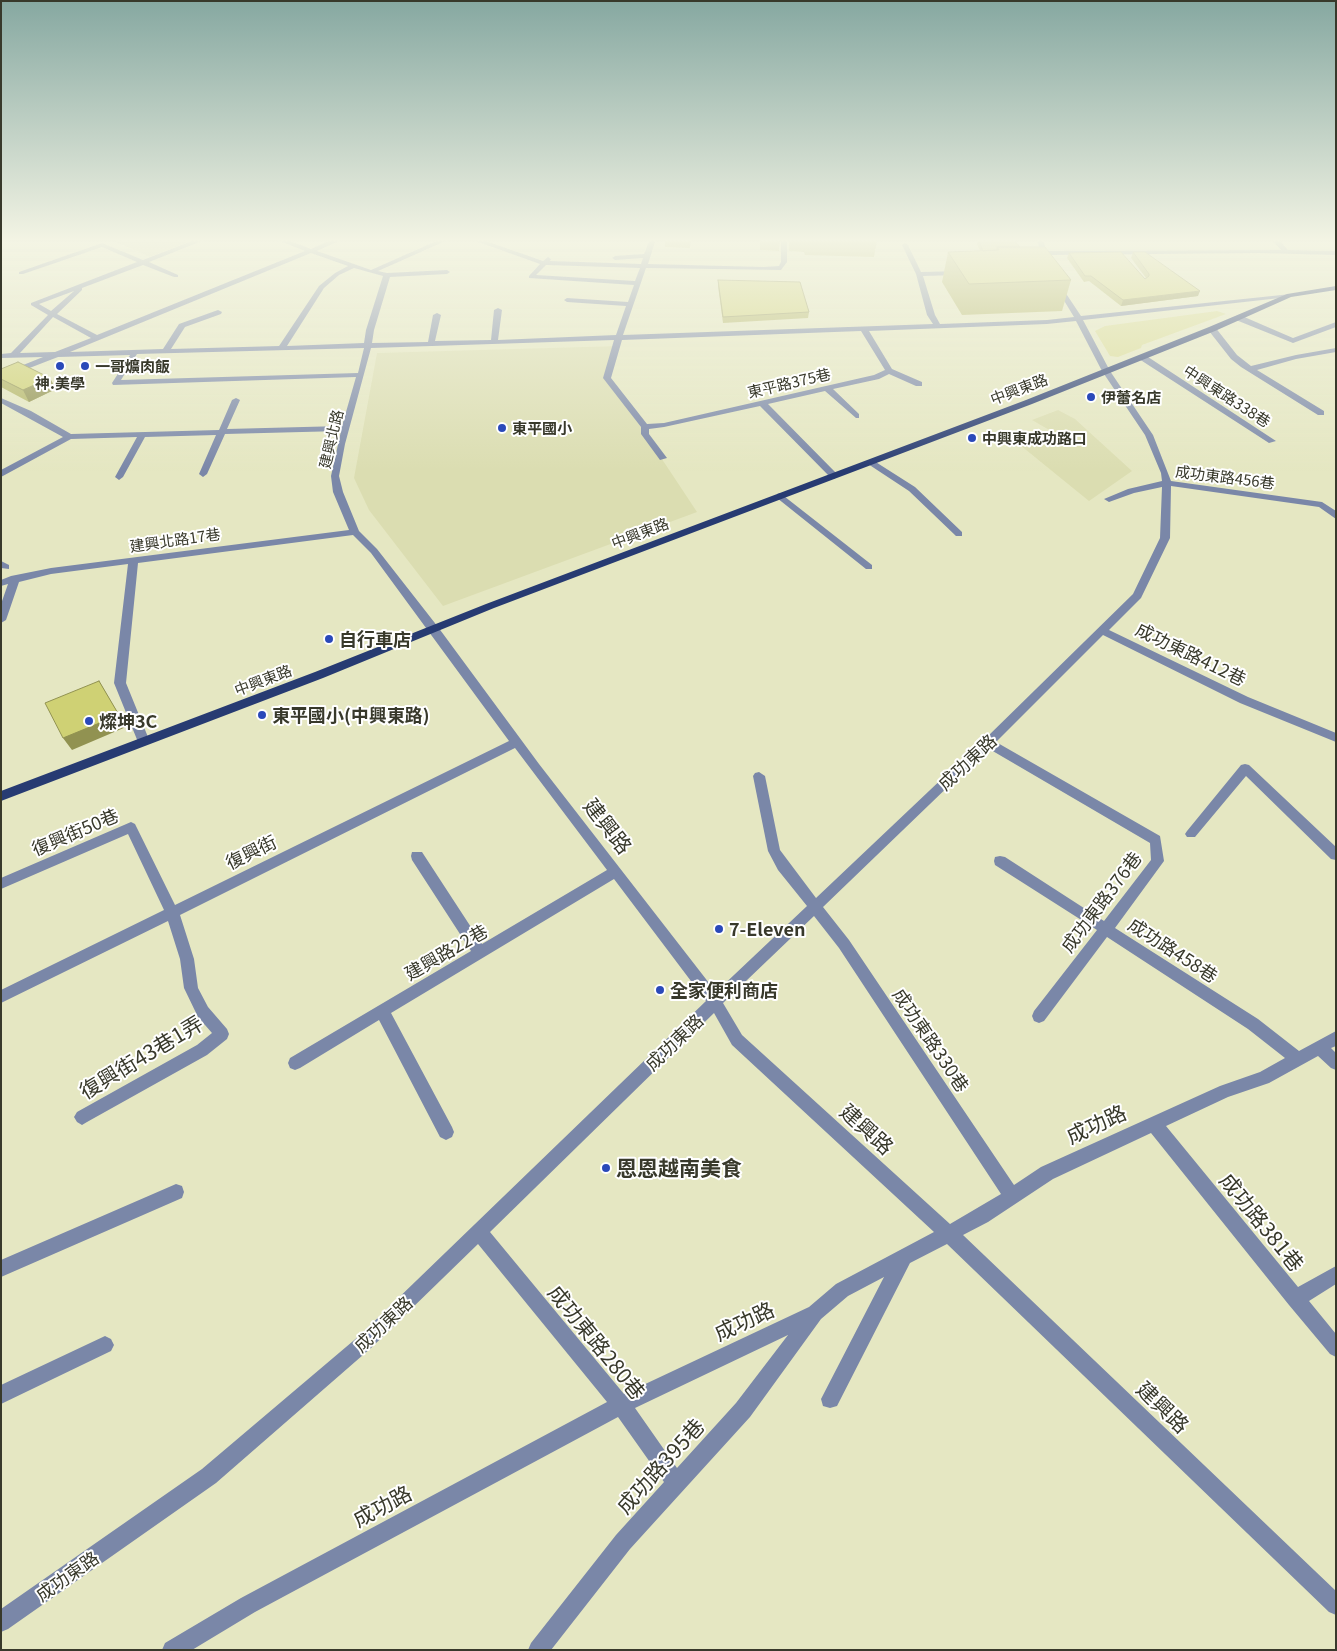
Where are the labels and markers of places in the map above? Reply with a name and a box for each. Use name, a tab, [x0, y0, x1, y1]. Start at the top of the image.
place label: 一哥爌肉飯	[95, 357, 170, 375]
marker: 神.美學	[54, 360, 66, 372]
marker: 一哥爌肉飯	[79, 360, 91, 372]
place label: 神.美學	[35, 374, 85, 392]
place label: 伊蕾名店	[1101, 388, 1161, 406]
marker: 伊蕾名店	[1085, 391, 1097, 403]
place label: 東平國小	[512, 419, 572, 437]
marker: 東平國小	[496, 422, 508, 434]
place label: 中興東成功路口	[982, 429, 1087, 447]
marker: 中興東成功路口	[966, 432, 978, 444]
place label: 自行車店	[339, 628, 411, 650]
marker: 自行車店	[323, 633, 335, 645]
place label: 東平國小(中興東路)	[272, 704, 430, 726]
marker: 東平國小(中興東路)	[256, 709, 268, 721]
place label: 燦坤3C	[99, 710, 157, 732]
marker: 燦坤3C	[83, 715, 95, 727]
place label: 7-Eleven	[729, 918, 805, 940]
marker: 7-Eleven	[713, 923, 725, 935]
place label: 全家便利商店	[670, 979, 778, 1001]
marker: 全家便利商店	[654, 984, 666, 996]
place label: 恩恩越南美食	[616, 1155, 742, 1181]
marker: 恩恩越南美食	[600, 1162, 612, 1174]

